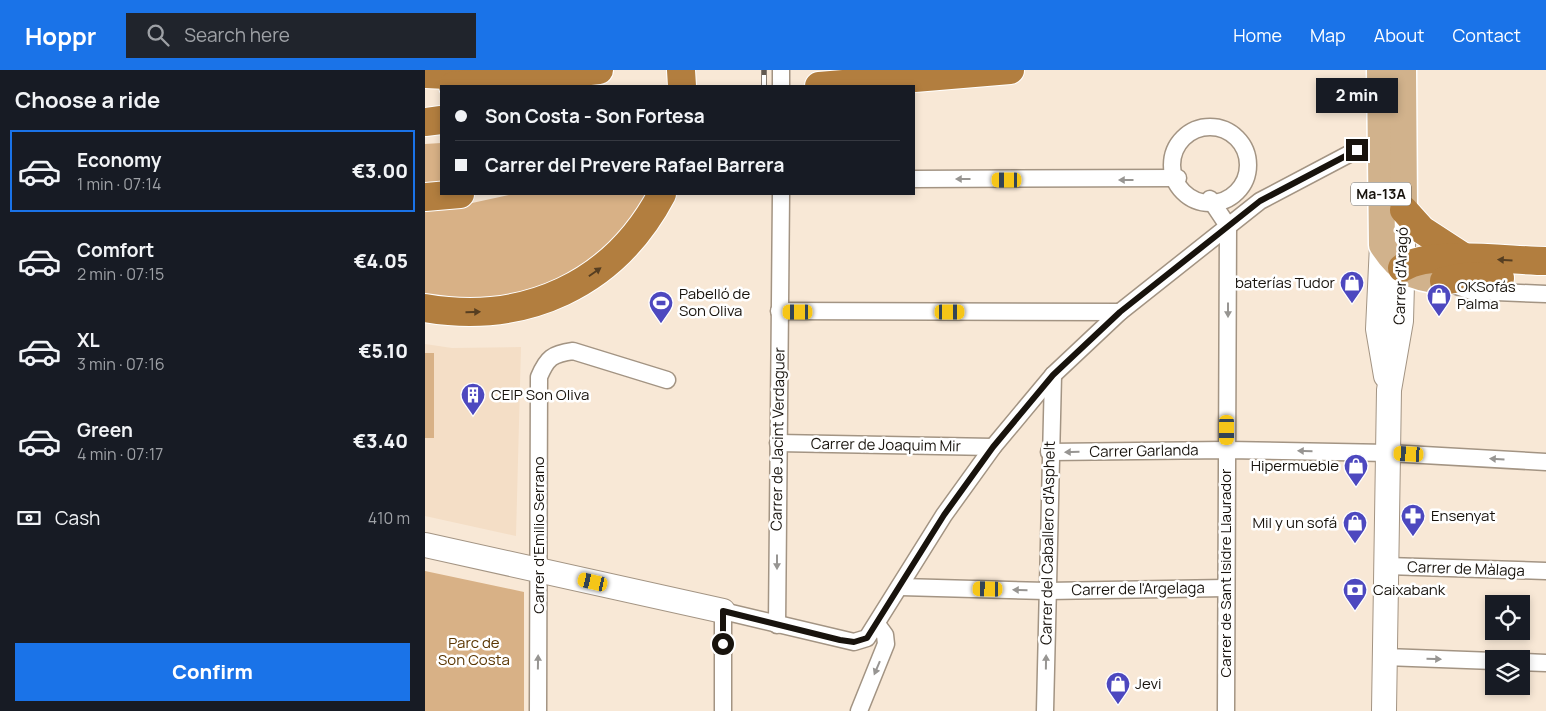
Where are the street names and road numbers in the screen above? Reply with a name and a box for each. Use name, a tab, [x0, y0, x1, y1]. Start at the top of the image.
road number: Ma-13A	[1351, 182, 1411, 206]
street label: Carrer d'Aragó	[1388, 227, 1413, 325]
street label: Carrer de Jacint Verdaguer	[765, 346, 790, 531]
street label: Carrer de Joaquim Mir	[811, 433, 962, 456]
street label: Carrer Garlanda	[1089, 439, 1199, 462]
street label: Carrer del Caballero d'Asphelt	[1035, 441, 1060, 645]
street label: Carrer d'Emilio Serrano	[528, 456, 549, 614]
street label: Carrer de Sant Isidre Llaurador	[1215, 468, 1236, 677]
street label: Carrer de Màlaga	[1407, 556, 1525, 581]
street label: Carrer de l'Argelaga	[1071, 577, 1205, 600]

